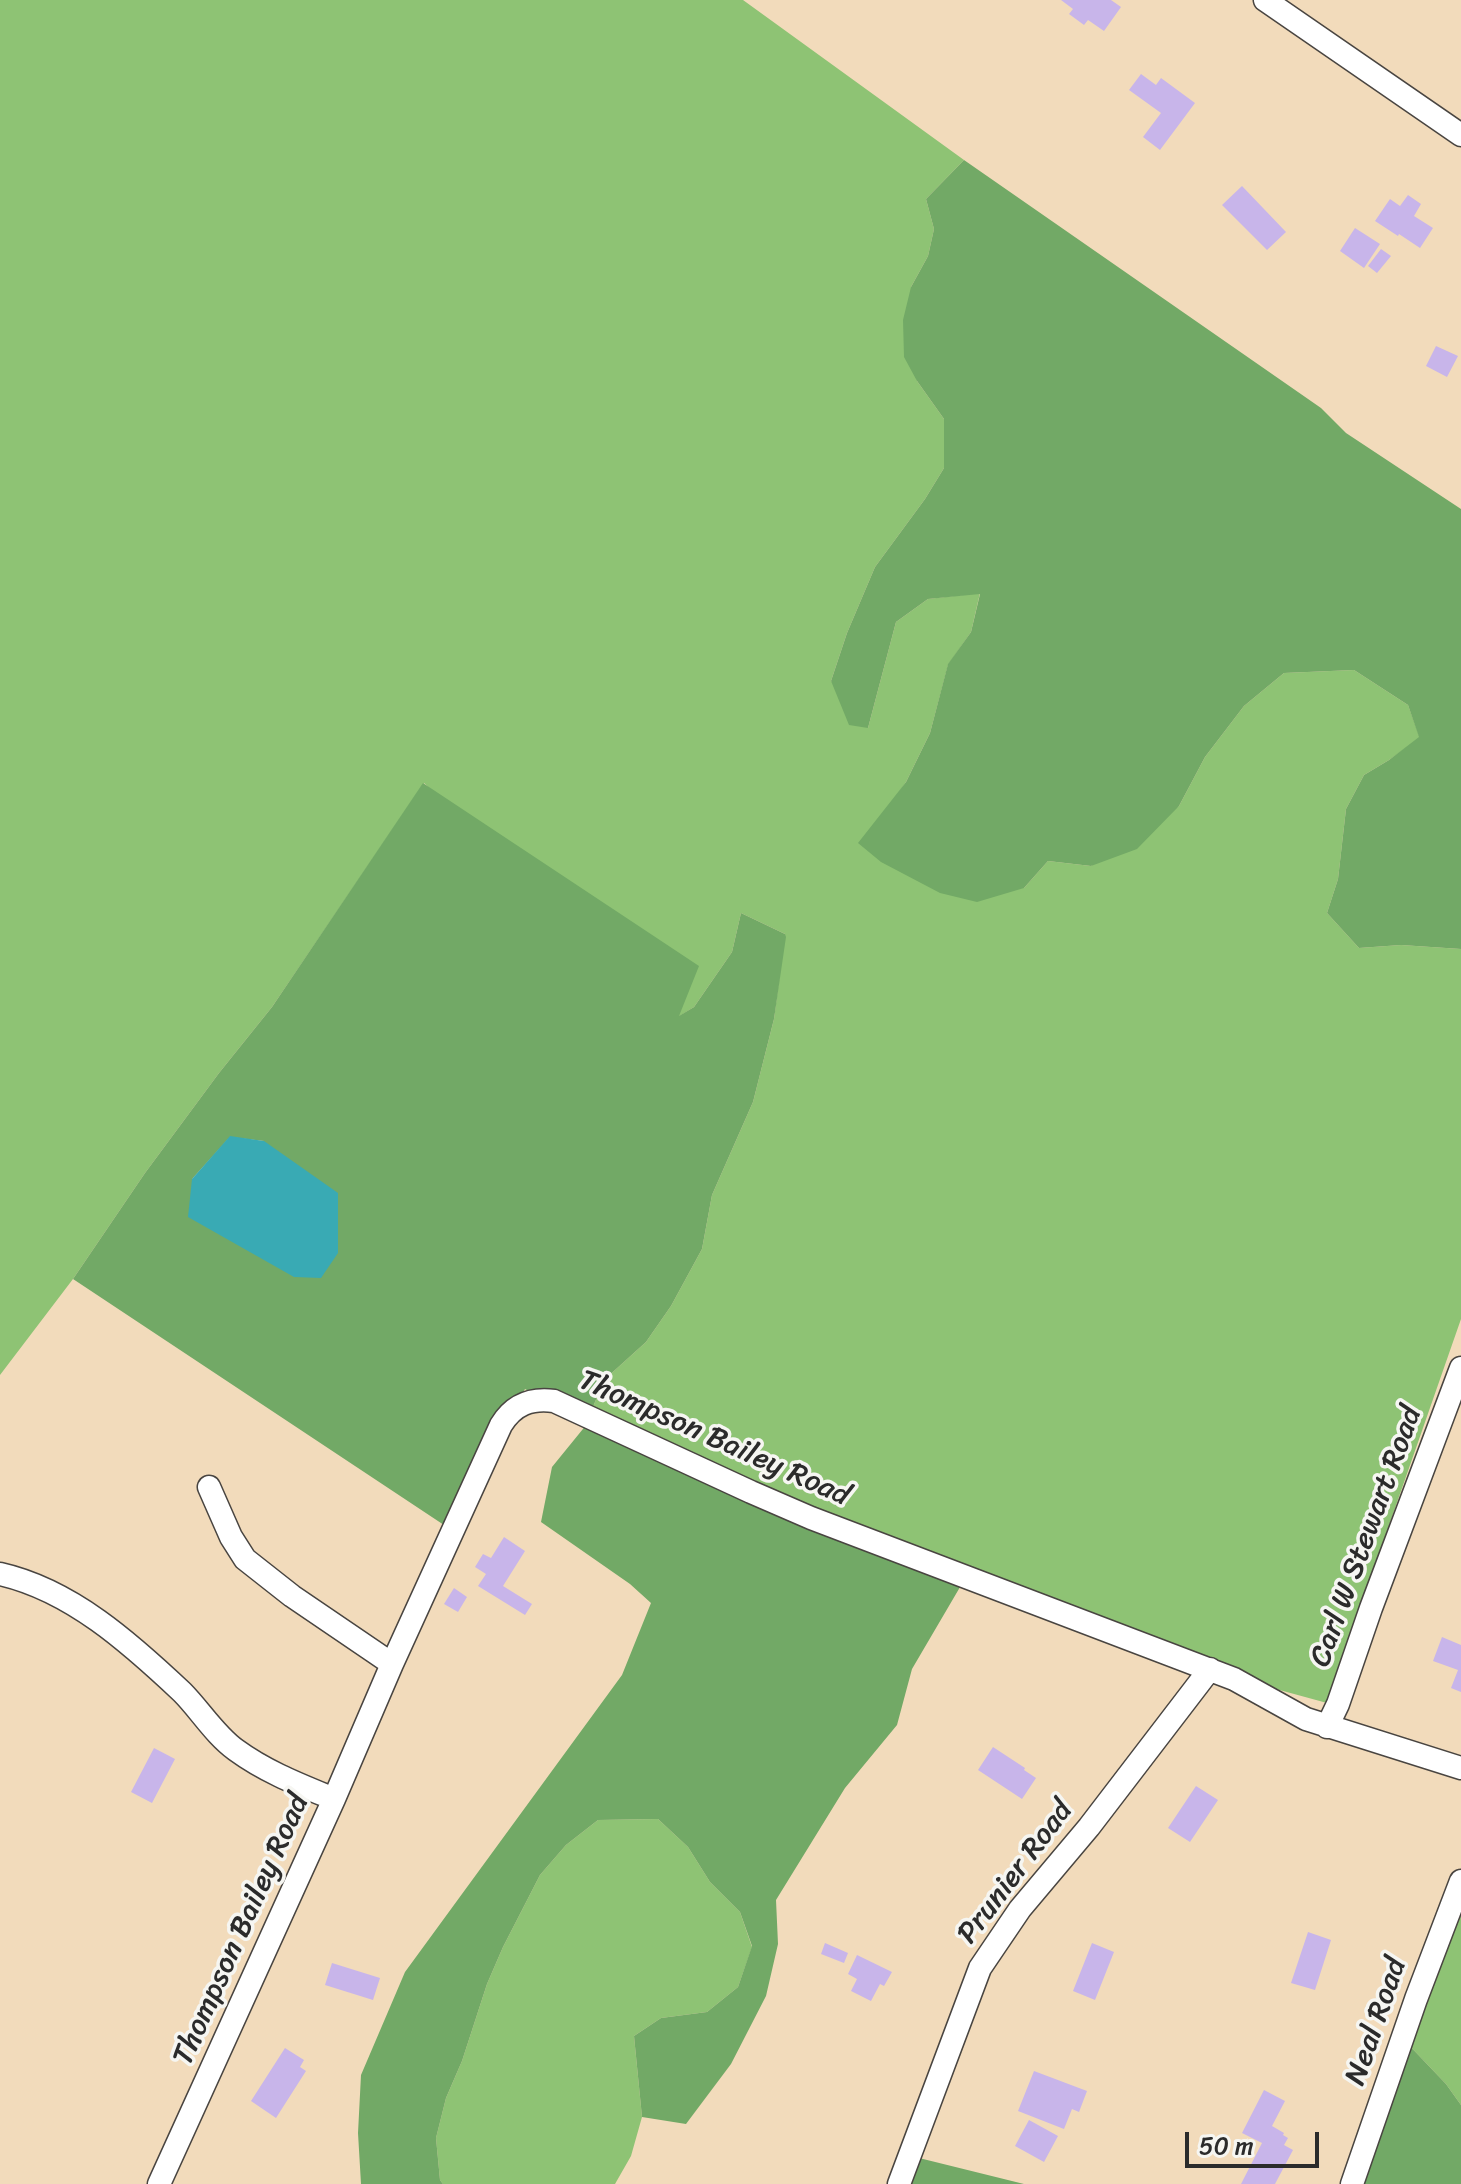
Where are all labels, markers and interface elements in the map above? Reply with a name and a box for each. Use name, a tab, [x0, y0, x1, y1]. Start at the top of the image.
street label: Thompson Bailey Road	[573, 1363, 855, 1515]
street label: Carl W Stewart Road	[1303, 1402, 1431, 1672]
street label: Thompson Bailey Road	[166, 1789, 318, 2071]
street label: Prunier Road	[950, 1794, 1082, 1952]
street label: Neal Road	[1339, 1954, 1415, 2090]
scale bar	[1189, 2116, 1323, 2166]
text: 50 m	[1199, 2125, 1254, 2167]

